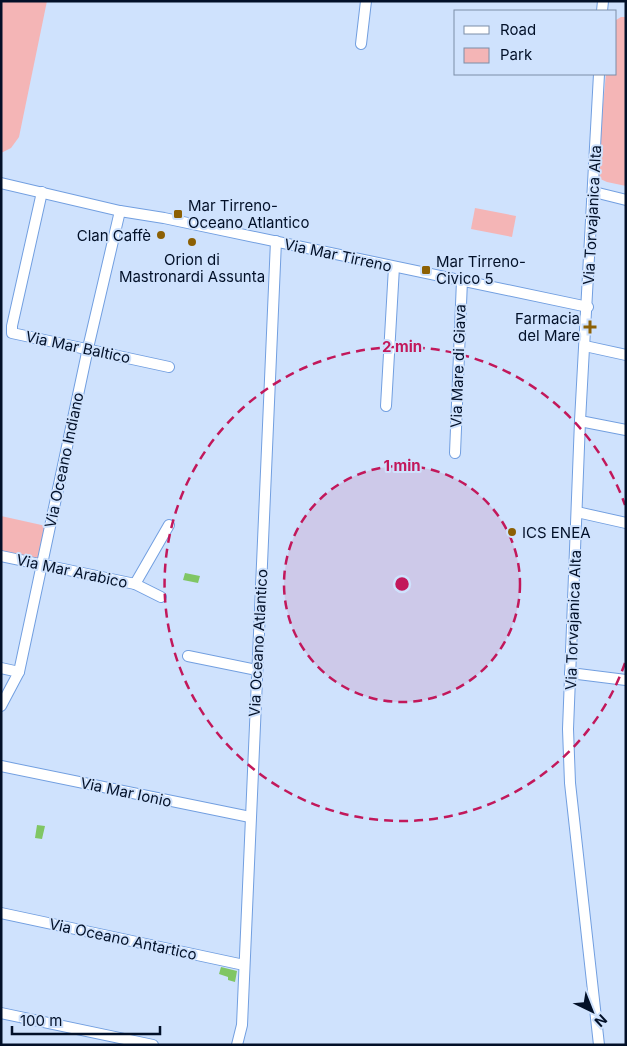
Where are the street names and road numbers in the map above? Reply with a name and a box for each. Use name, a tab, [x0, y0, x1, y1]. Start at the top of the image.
street label: Via Torvajanica Alta	[579, 144, 605, 286]
street label: Via Mar Tirreno	[282, 234, 394, 276]
street label: Via Mare di Giava	[446, 304, 470, 428]
street label: Via Mar Baltico	[24, 327, 132, 367]
street label: Via Oceano Indiano	[40, 391, 88, 529]
street label: Via Mar Arabico	[15, 550, 129, 592]
street label: Via Torvajanica Alta	[561, 550, 585, 690]
street label: Via Oceano Atlantico	[245, 569, 271, 717]
street label: Via Mar Ionio	[79, 773, 173, 811]
street label: Via Oceano Antartico	[47, 914, 199, 964]

